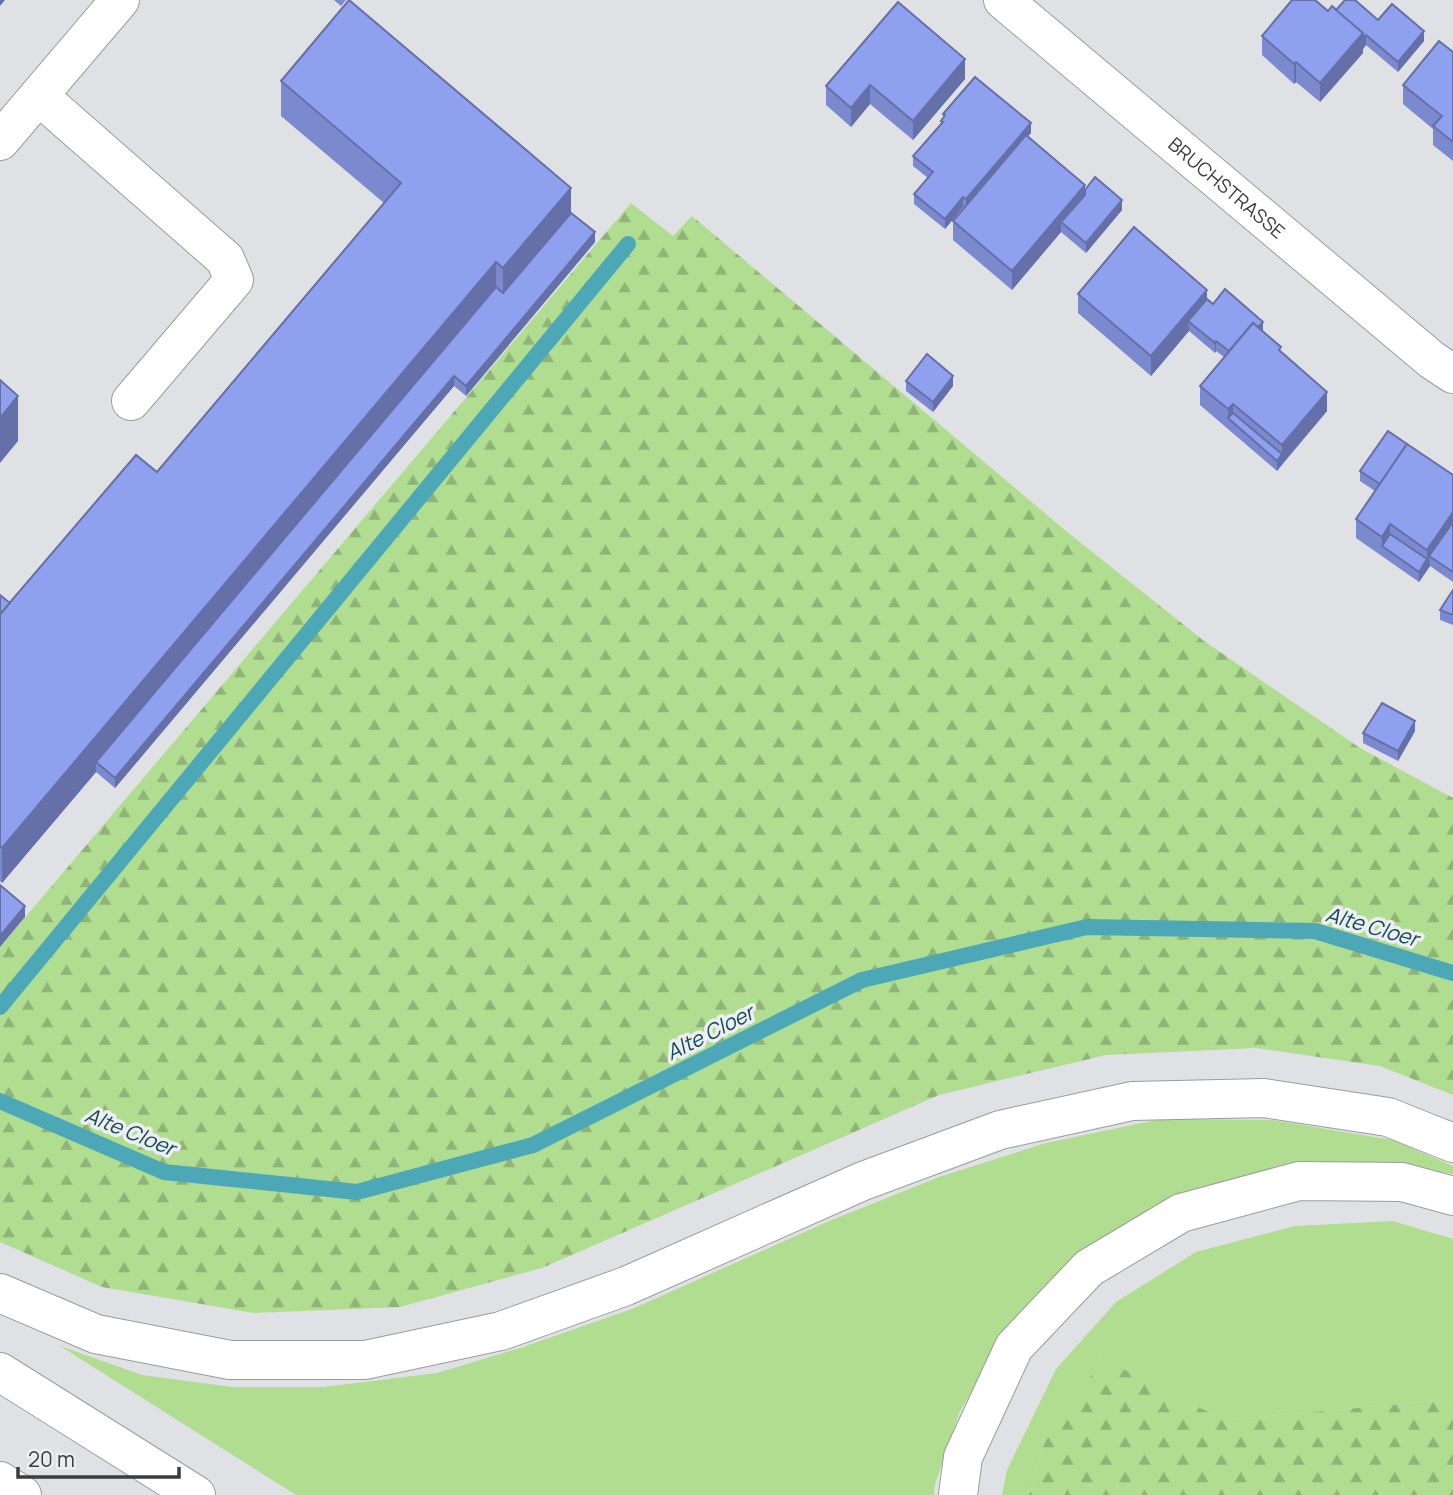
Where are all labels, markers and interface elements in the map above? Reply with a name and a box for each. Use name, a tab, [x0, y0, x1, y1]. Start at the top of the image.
street label: BRUCHSTRASSE	[1163, 131, 1291, 244]
water label: Alte Cloer	[1323, 900, 1424, 953]
water label: Alte Cloer	[661, 997, 760, 1066]
water label: Alte Cloer	[81, 1100, 182, 1163]
scale bar	[18, 1436, 178, 1480]
text: 20 m	[28, 1445, 75, 1473]

